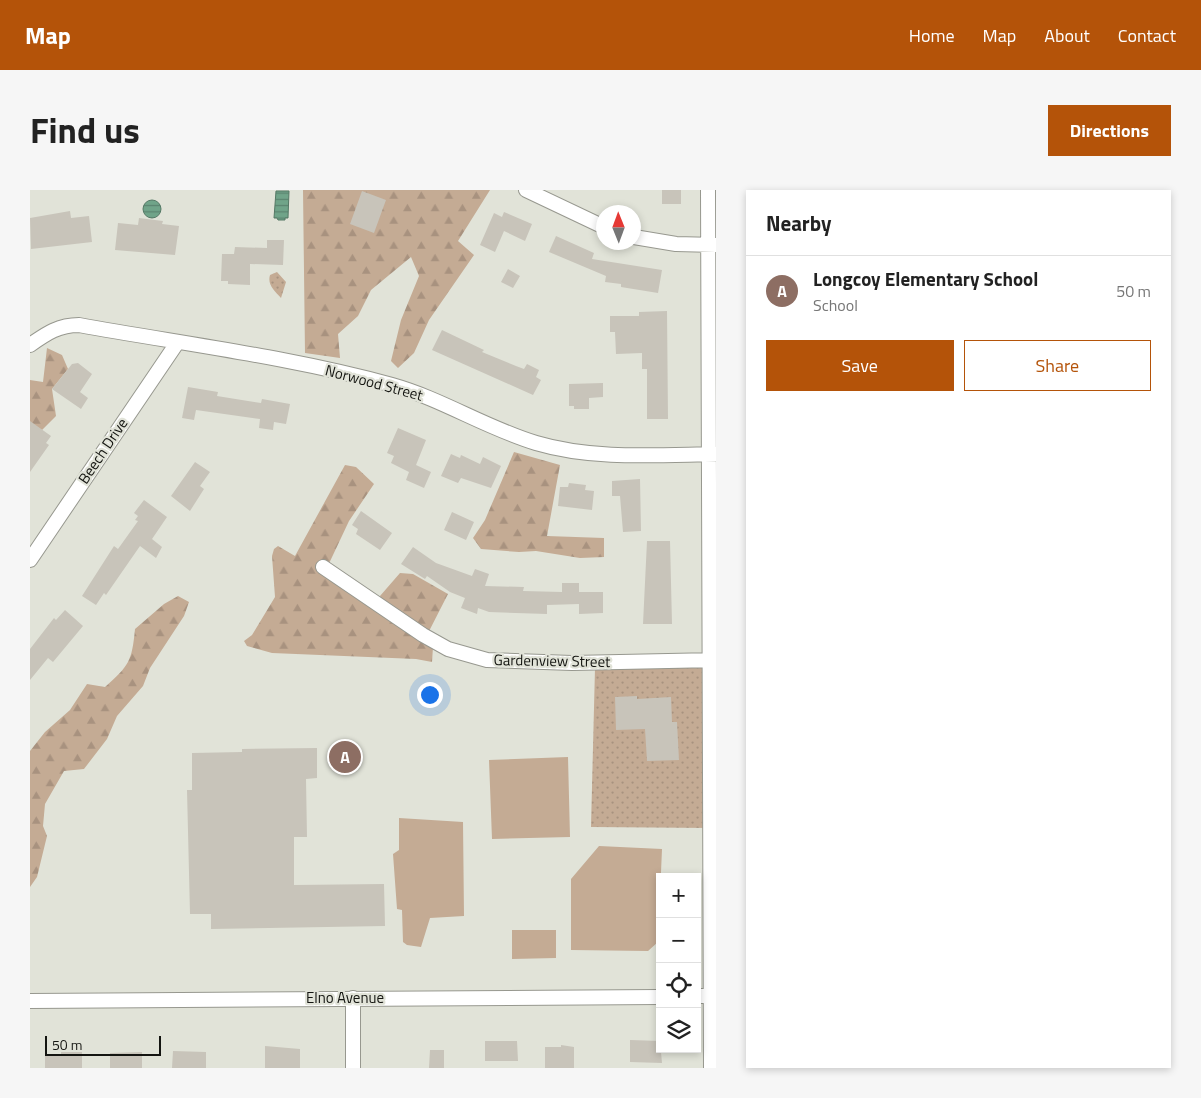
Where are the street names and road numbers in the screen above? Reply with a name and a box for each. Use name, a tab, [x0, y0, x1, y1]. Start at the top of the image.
street label: Norwood Street	[323, 358, 426, 407]
street label: Beech Drive	[72, 413, 133, 488]
street label: Gardenview Street	[493, 648, 611, 673]
street label: Elno Avenue	[306, 986, 384, 1009]

